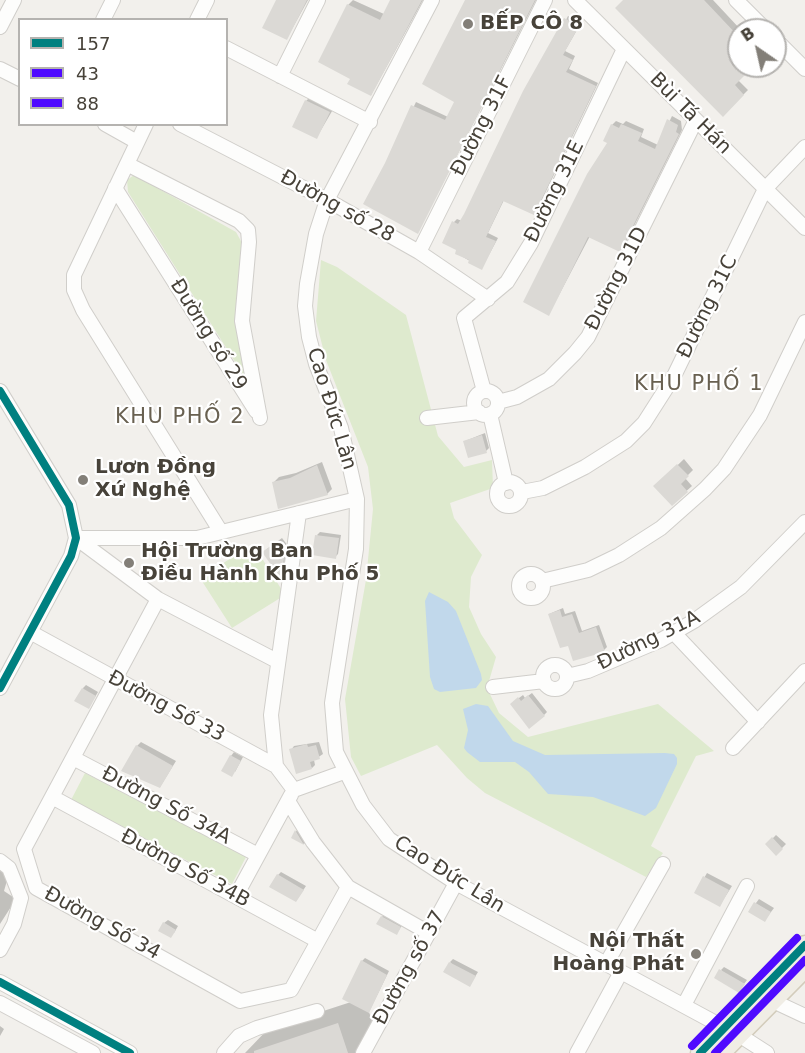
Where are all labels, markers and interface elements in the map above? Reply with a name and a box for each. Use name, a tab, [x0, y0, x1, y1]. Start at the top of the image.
place label: BẾP CÔ 8	[480, 12, 583, 36]
marker: BẾP CÔ 8	[461, 17, 475, 31]
legend	[18, 18, 228, 126]
north arrow	[727, 18, 787, 78]
text: B	[737, 23, 758, 46]
text: 157	[76, 33, 110, 54]
text: 43	[76, 63, 99, 84]
street label: Bùi Tá Hán	[644, 68, 736, 160]
street label: Đường 31F	[447, 72, 517, 180]
text: 88	[76, 93, 99, 114]
street label: Đường 31E	[520, 137, 590, 247]
street label: Đường số 28	[276, 166, 398, 248]
street label: Đường 31D	[581, 223, 653, 335]
street label: Đường 31C	[673, 252, 743, 362]
street label: Đường số 29	[164, 275, 252, 395]
street label: Cao Đức Lân	[301, 345, 361, 473]
district label: KHU PHỐ 1	[634, 372, 764, 398]
district label: KHU PHỐ 2	[115, 405, 245, 431]
place label: Lươn Đồng Xứ Nghệ	[95, 456, 216, 503]
marker: Lươn Đồng Xứ Nghệ	[76, 473, 90, 487]
place label: Hội Trường Ban Điều Hành Khu Phố 5	[141, 540, 380, 587]
marker: Hội Trường Ban Điều Hành Khu Phố 5	[122, 556, 136, 570]
street label: Đường 31A	[594, 606, 704, 676]
street label: Đường Số 33	[103, 666, 229, 748]
street label: Đường Số 34A	[97, 762, 235, 850]
street label: Đường Số 34B	[116, 825, 254, 913]
street label: Cao Đức Lân	[389, 831, 509, 919]
street label: Đường Số 34	[40, 882, 164, 966]
street label: Đường số 37	[369, 907, 451, 1029]
place label: Nội Thất Hoàng Phát	[553, 930, 684, 977]
marker: Nội Thất Hoàng Phát	[689, 947, 703, 961]

